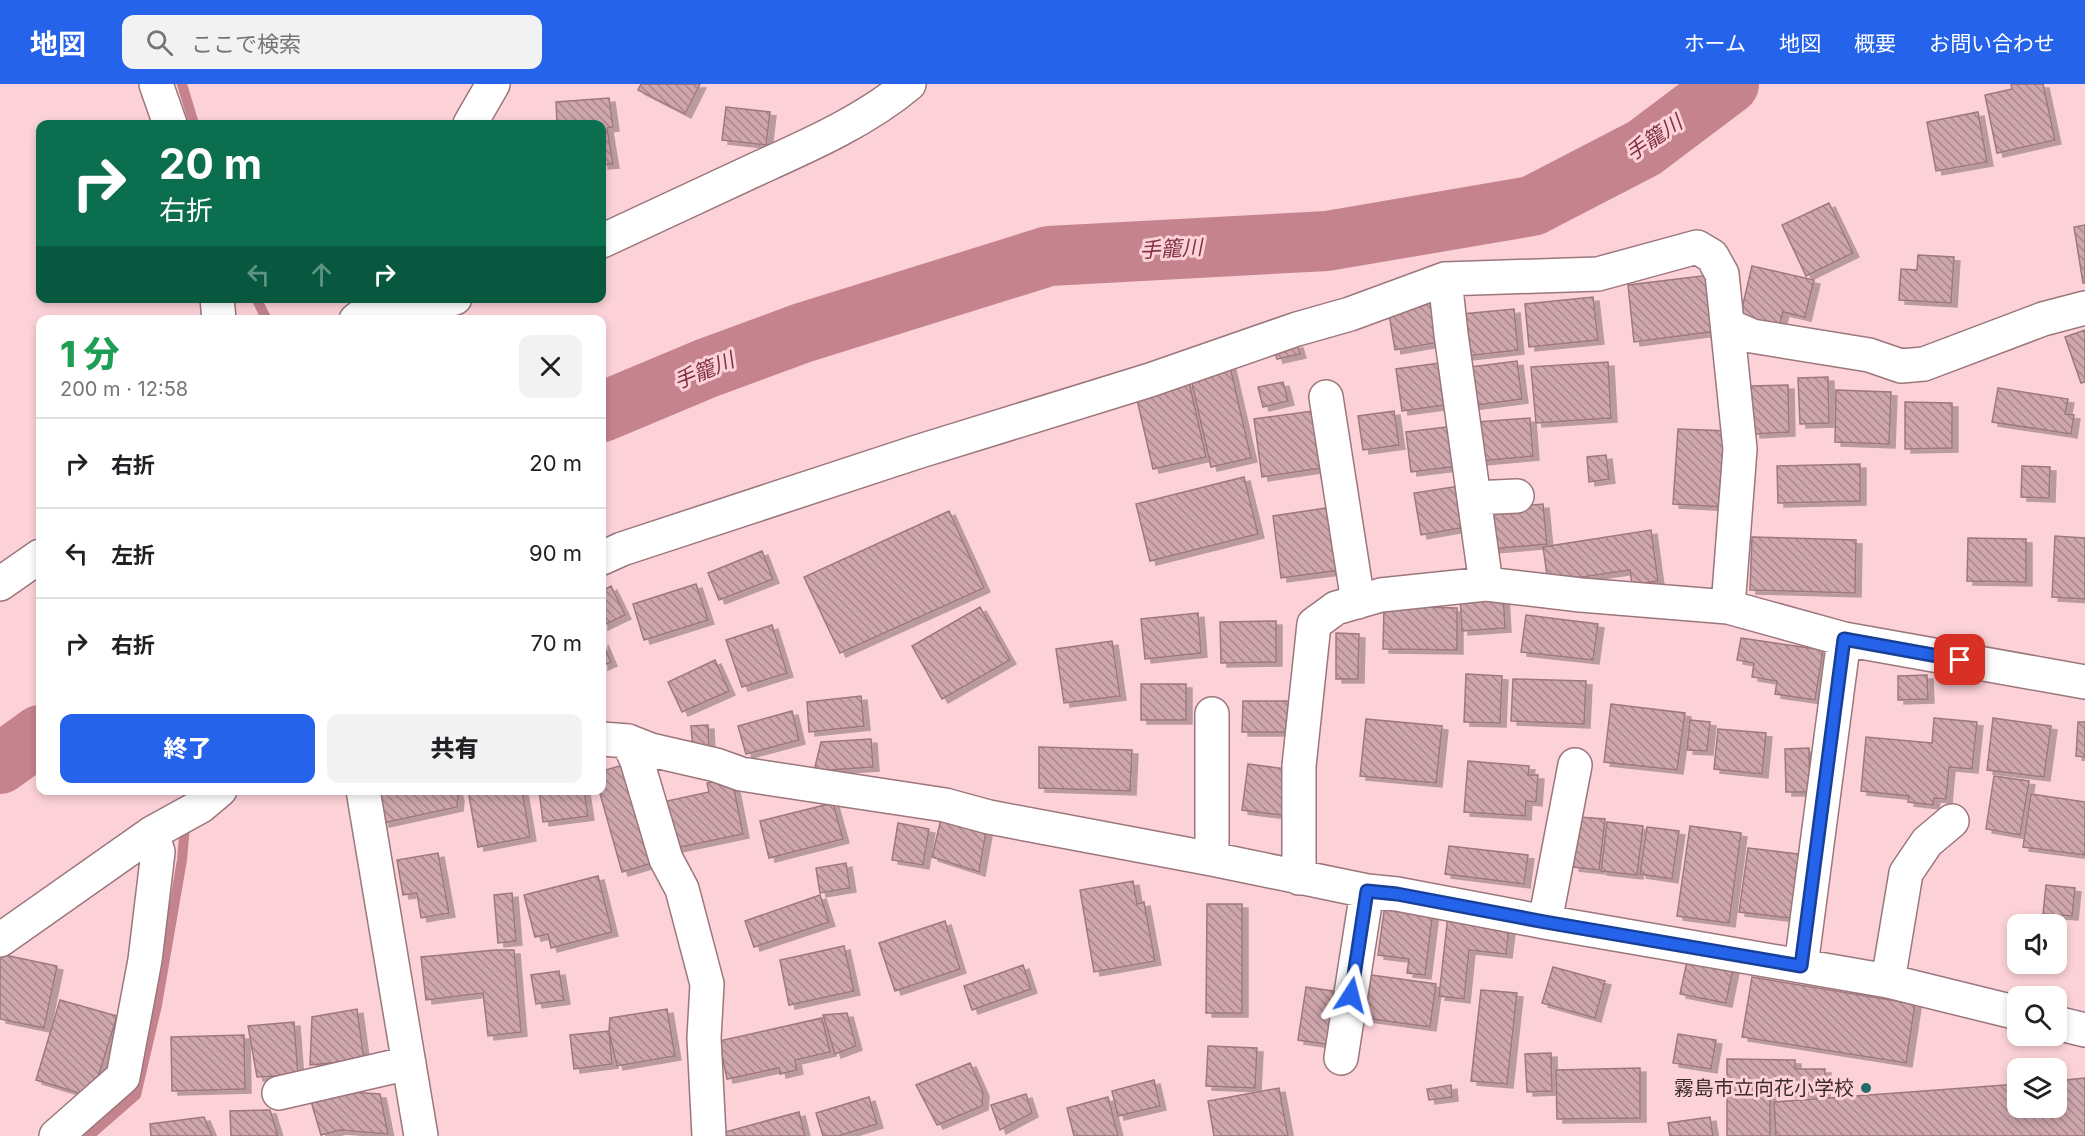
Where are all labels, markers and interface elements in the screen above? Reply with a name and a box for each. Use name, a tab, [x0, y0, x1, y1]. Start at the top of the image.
search box	[122, 15, 542, 69]
icon: search	[143, 26, 176, 59]
text: 地図	[30, 27, 86, 61]
text: ここで検索	[191, 31, 301, 57]
text: ホーム	[1684, 31, 1746, 56]
text: 地図	[1779, 31, 1821, 56]
text: 概要	[1854, 31, 1896, 56]
text: お問い合わせ	[1929, 31, 2055, 56]
water label: 手籠川	[1621, 108, 1688, 166]
text: 20 m	[159, 138, 262, 189]
icon: right	[60, 144, 138, 222]
text: 右折	[159, 194, 213, 227]
water label: 手籠川	[1139, 234, 1205, 263]
icon: left	[242, 258, 275, 291]
icon: ahead	[305, 258, 338, 291]
icon: right	[368, 258, 401, 291]
text: 1 分	[60, 332, 120, 376]
button: close	[519, 335, 582, 398]
water label: 手籠川	[670, 346, 740, 394]
text: 200 m · 12:58	[60, 377, 188, 401]
icon: right	[60, 447, 93, 480]
text: 20 m	[529, 450, 582, 476]
text: 右折	[111, 452, 155, 478]
icon: left	[60, 537, 93, 570]
text: 90 m	[529, 540, 582, 566]
text: 左折	[111, 542, 155, 568]
icon: right	[60, 627, 93, 660]
text: 70 m	[531, 630, 582, 656]
text: 右折	[111, 632, 155, 658]
pin	[1934, 634, 1985, 685]
icon: arrive	[1943, 643, 1976, 676]
button: 終了	[60, 714, 315, 783]
button: 共有	[327, 714, 582, 783]
map controls	[2007, 914, 2067, 1118]
button: sound	[2007, 914, 2067, 974]
position arrow	[1319, 963, 1383, 1027]
button: search	[2007, 986, 2067, 1046]
button: layers	[2007, 1058, 2067, 1118]
place label: 霧島市立向花小学校	[1674, 1076, 1854, 1100]
marker: 霧島市立向花小学校	[1859, 1081, 1873, 1095]

